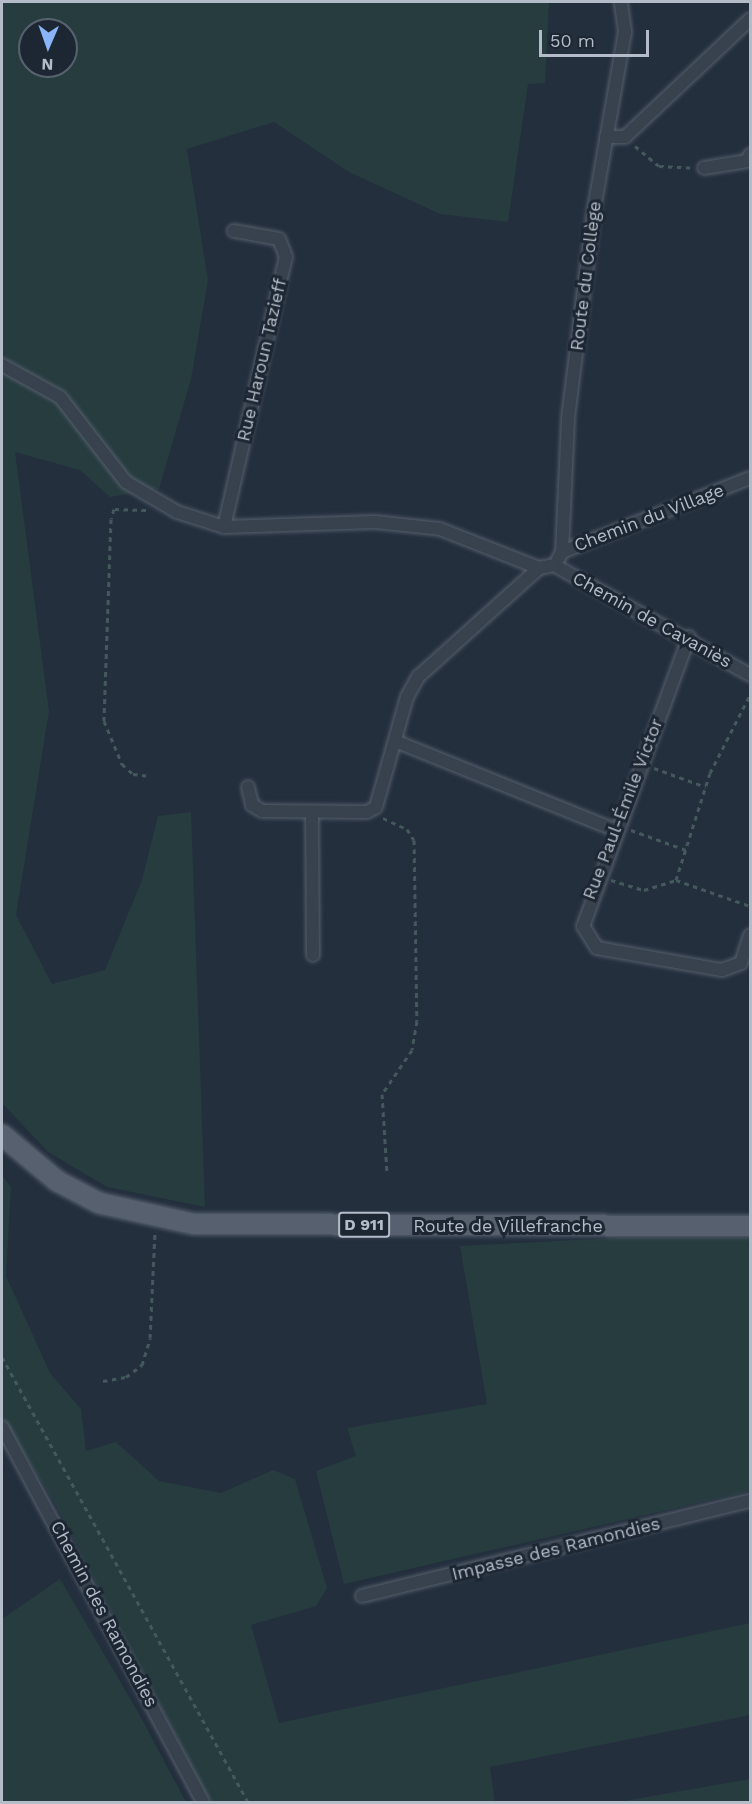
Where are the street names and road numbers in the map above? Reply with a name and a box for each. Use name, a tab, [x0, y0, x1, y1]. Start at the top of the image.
street label: Route du Collège	[566, 200, 606, 352]
street label: Rue Haroun Tazieff	[233, 276, 291, 444]
street label: Chemin du Village	[571, 479, 727, 557]
street label: Chemin de Cavaniès	[569, 567, 735, 673]
street label: Rue Paul-Émile Victor	[578, 715, 668, 903]
road number: D 911	[337, 1212, 391, 1238]
street label: Route de Villefranche	[413, 1215, 603, 1237]
street label: Impasse des Ramondies	[450, 1513, 662, 1585]
street label: Chemin des Ramondies	[46, 1517, 162, 1711]

